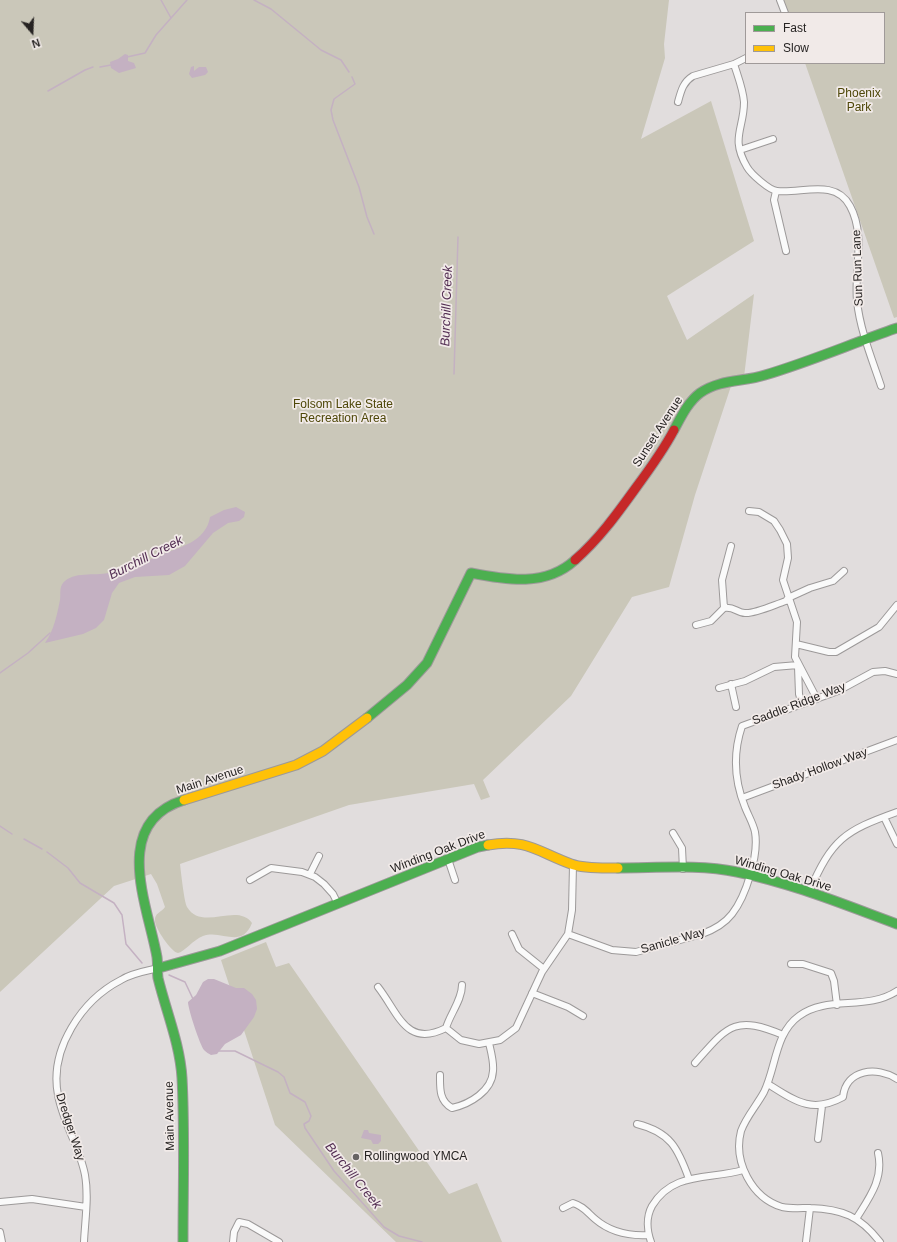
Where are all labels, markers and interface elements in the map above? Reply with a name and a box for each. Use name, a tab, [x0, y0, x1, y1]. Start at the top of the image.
north arrow	[12, 12, 52, 52]
legend	[745, 12, 885, 64]
text: Fast	[783, 21, 806, 35]
text: N	[30, 36, 42, 50]
text: Slow	[783, 41, 809, 55]
park label: Phoenix Park	[837, 87, 881, 115]
street label: Sun Run Lane	[849, 229, 867, 307]
water label: Burchill Creek	[438, 265, 456, 347]
street label: Sunset Avenue	[630, 394, 686, 470]
park label: Folsom Lake State Recreation Area	[293, 398, 393, 426]
water label: Burchill Creek	[106, 533, 186, 583]
street label: Saddle Ridge Way	[750, 680, 848, 728]
street label: Shady Hollow Way	[770, 745, 870, 793]
street label: Main Avenue	[175, 762, 245, 798]
street label: Winding Oak Drive	[389, 827, 487, 877]
street label: Winding Oak Drive	[733, 853, 833, 895]
street label: Sanicle Way	[639, 925, 707, 957]
street label: Main Avenue	[162, 1081, 178, 1151]
street label: Dredger Way	[52, 1091, 88, 1163]
water label: Burchill Creek	[321, 1140, 385, 1212]
place label: Rollingwood YMCA	[364, 1150, 467, 1164]
marker: Rollingwood YMCA	[351, 1152, 361, 1162]

